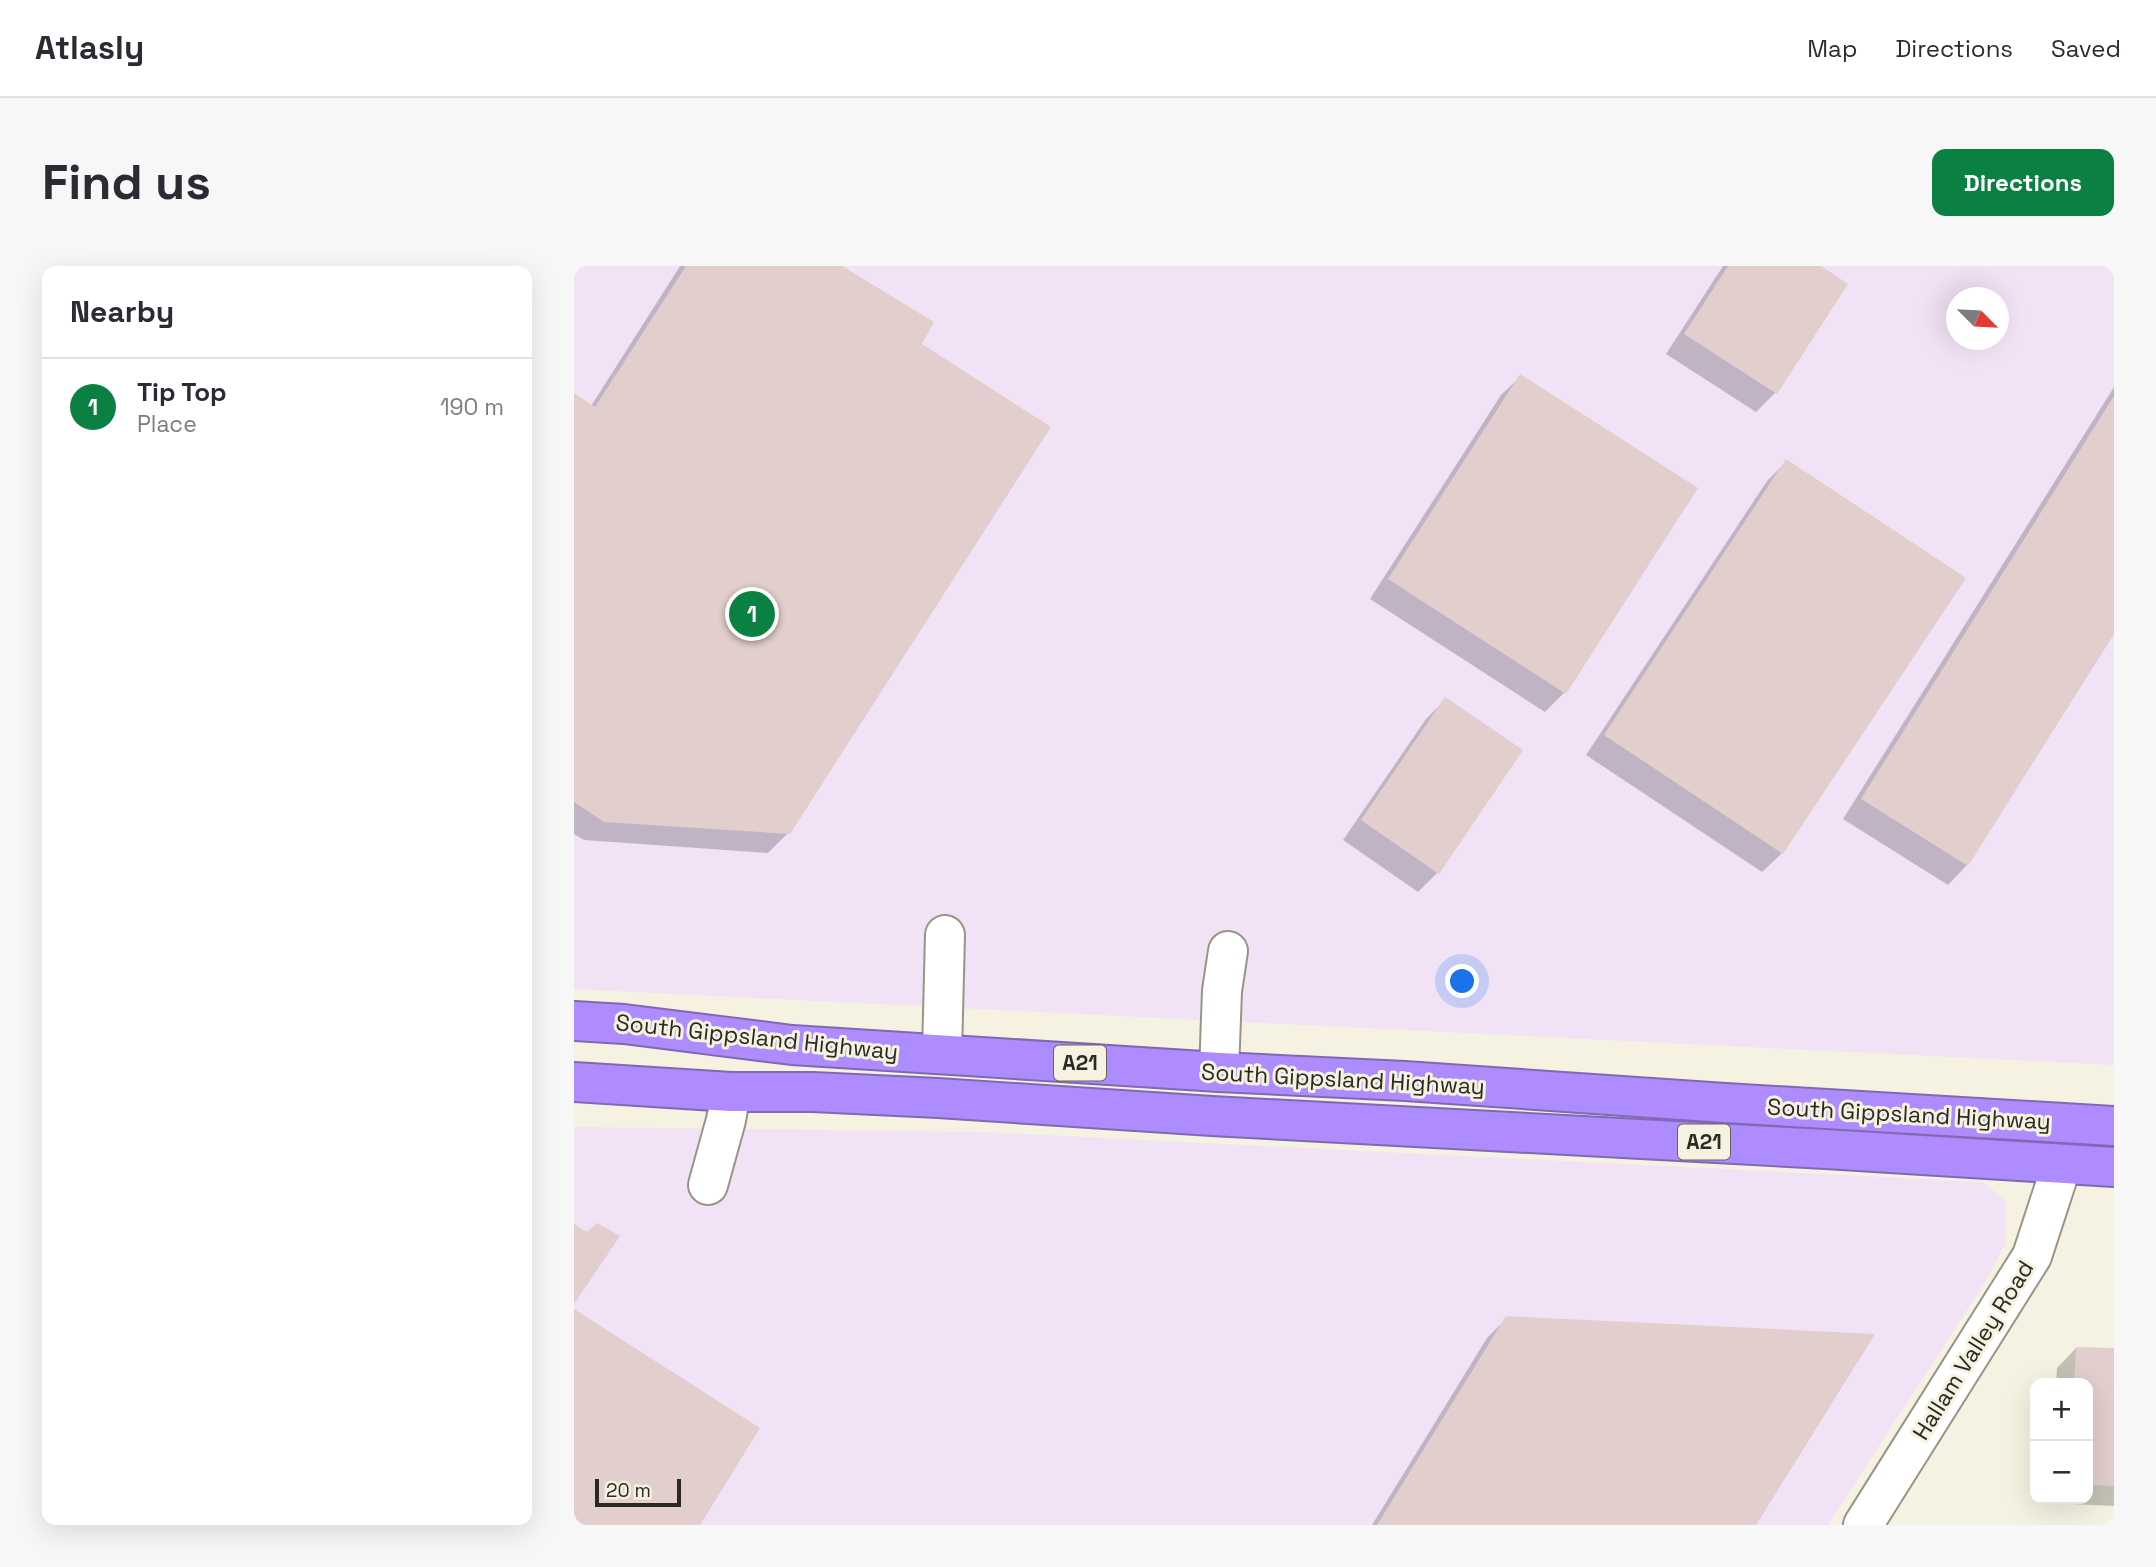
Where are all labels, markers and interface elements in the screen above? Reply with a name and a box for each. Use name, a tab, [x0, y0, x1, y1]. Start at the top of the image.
text: Atlasly	[35, 27, 144, 69]
text: Map	[1807, 33, 1857, 64]
text: Directions	[1895, 33, 2013, 64]
text: Saved	[2051, 33, 2121, 64]
button: Directions	[1932, 149, 2114, 216]
text: Find us	[42, 151, 211, 213]
north arrow	[1946, 287, 2009, 350]
text: Nearby	[70, 292, 174, 331]
text: Tip Top	[137, 375, 227, 409]
text: 1	[88, 392, 98, 422]
text: 190 m	[440, 392, 504, 422]
text: Place	[137, 409, 197, 439]
pin: 1	[729, 588, 775, 640]
your location	[1445, 964, 1479, 998]
street label: South Gippsland Highway	[614, 1007, 900, 1067]
road number: A21	[1054, 1046, 1106, 1080]
street label: South Gippsland Highway	[1200, 1057, 1486, 1101]
street label: South Gippsland Highway	[1766, 1092, 2052, 1136]
road number: A21	[1678, 1124, 1730, 1160]
street label: Hallam Valley Road	[1906, 1255, 2040, 1445]
map controls	[2030, 1378, 2093, 1504]
button: +	[2030, 1378, 2093, 1441]
button: −	[2030, 1441, 2093, 1504]
scale bar	[595, 1476, 681, 1508]
text: 20 m	[606, 1478, 651, 1503]

